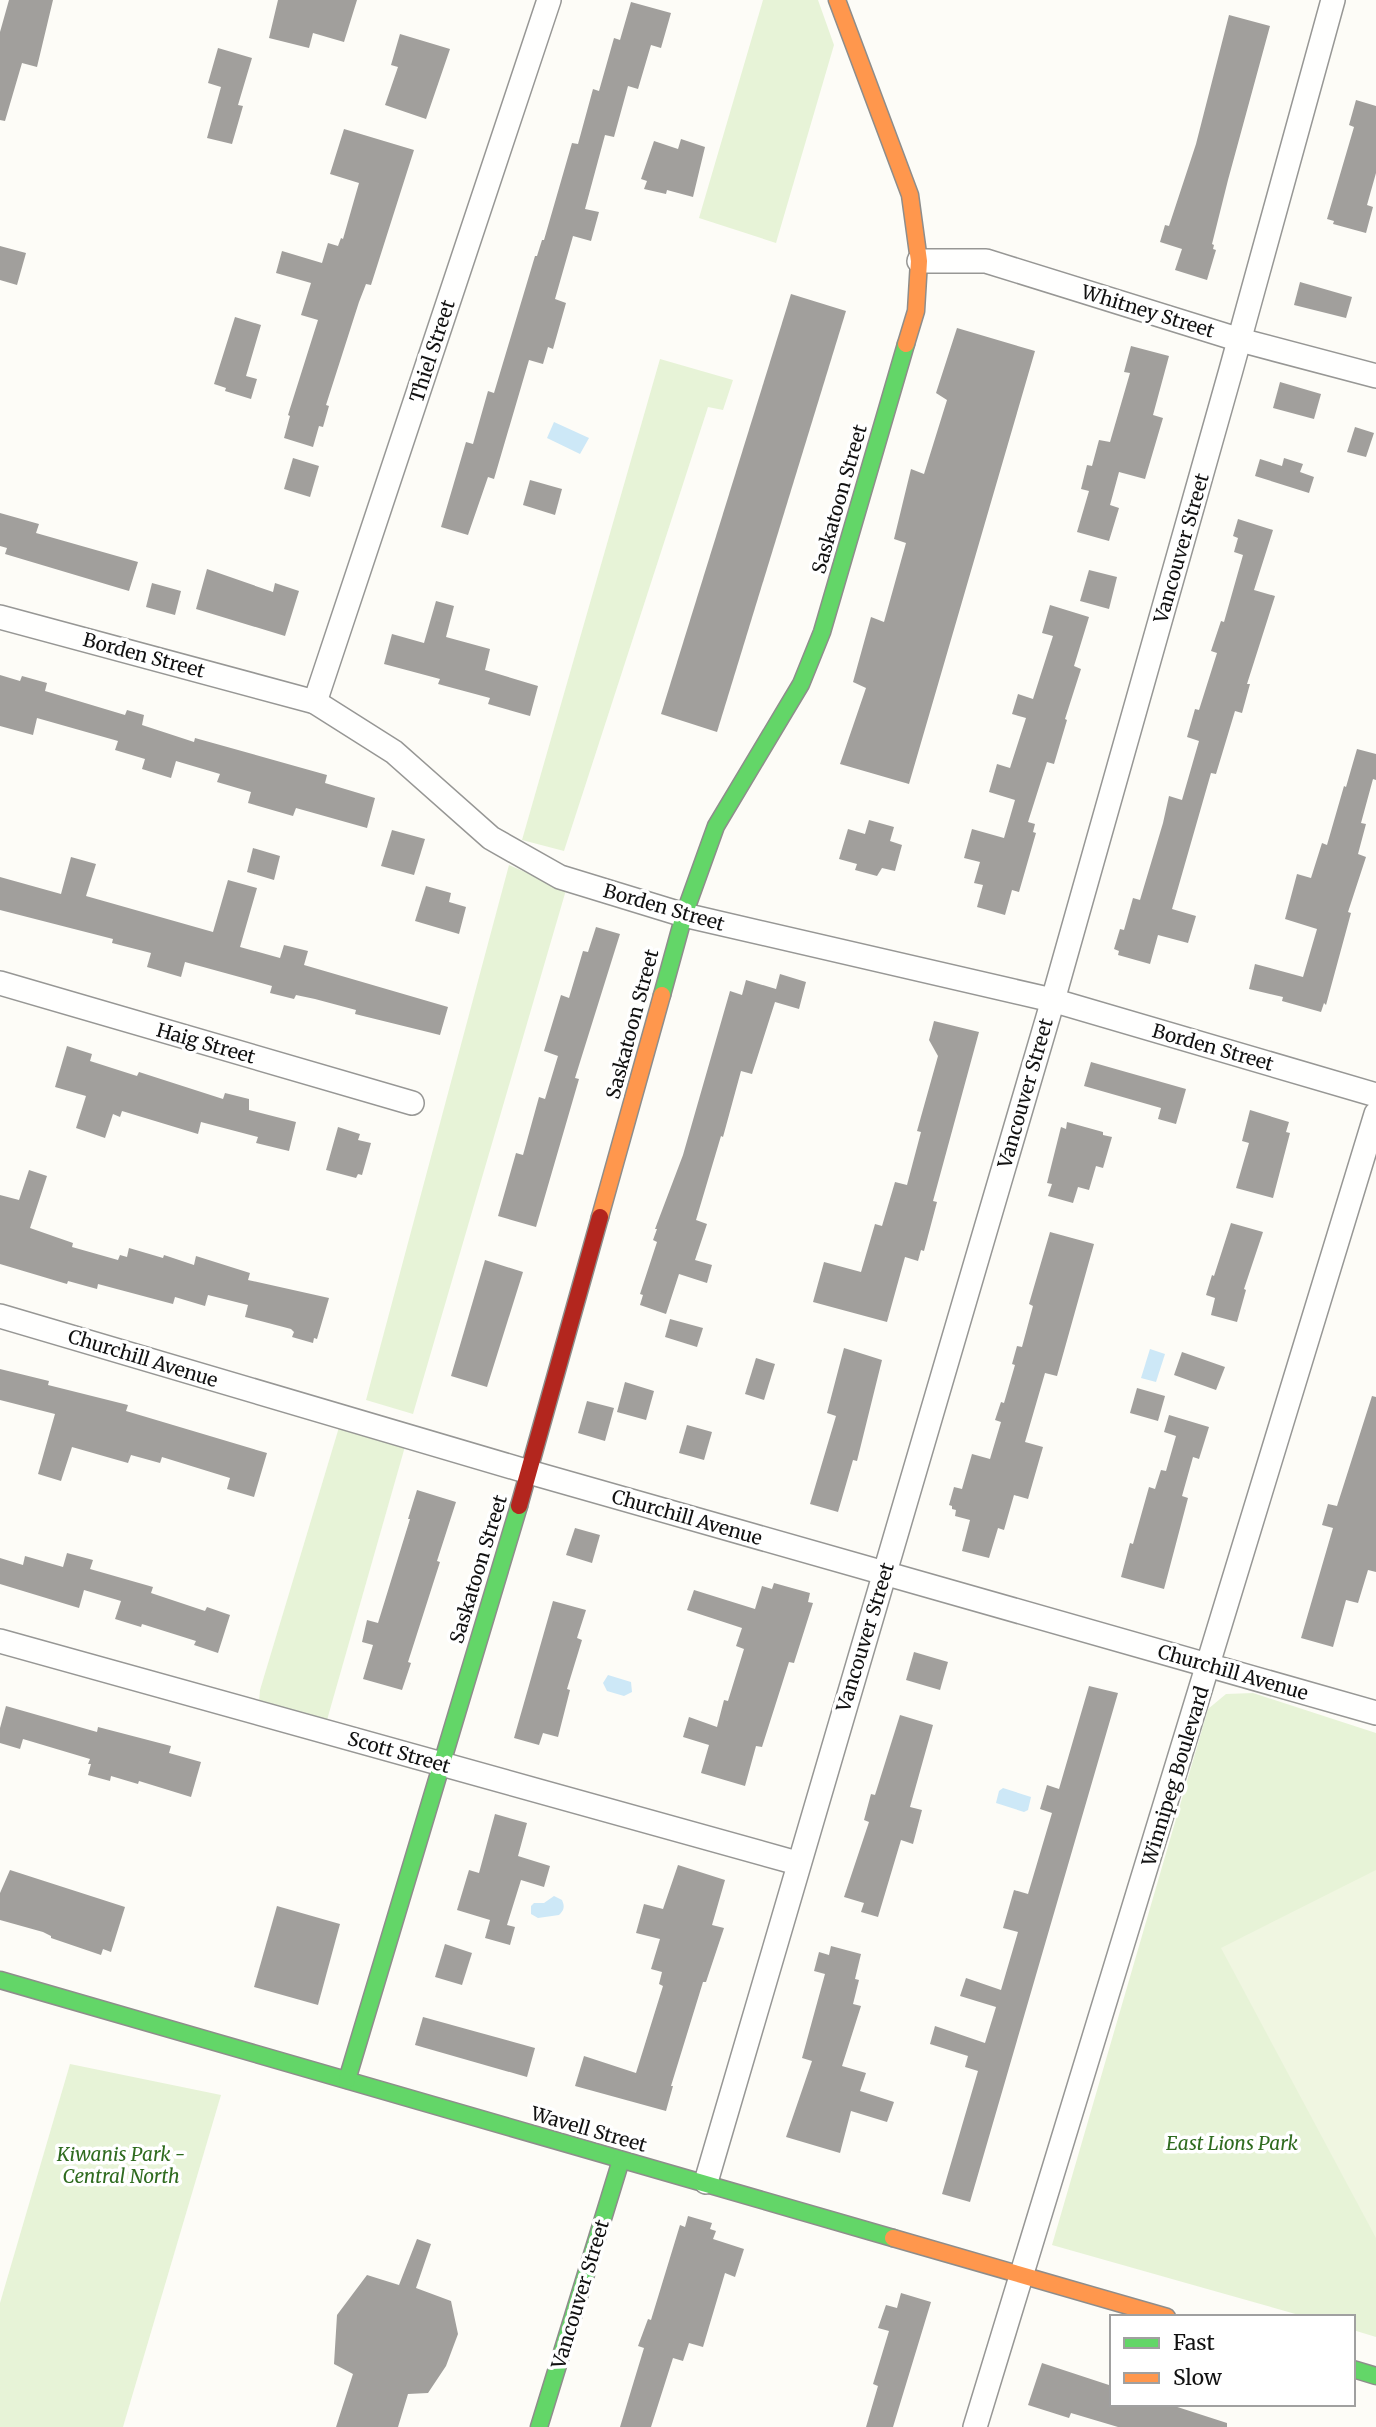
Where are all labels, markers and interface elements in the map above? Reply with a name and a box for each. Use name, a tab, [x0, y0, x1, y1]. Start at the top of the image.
street label: Whitney Street	[1078, 279, 1218, 343]
street label: Thiel Street	[404, 296, 460, 405]
street label: Saskatoon Street	[806, 421, 872, 576]
street label: Vancouver Street	[1148, 470, 1214, 627]
street label: Borden Street	[80, 627, 208, 683]
street label: Borden Street	[601, 878, 728, 936]
street label: Saskatoon Street	[600, 946, 664, 1102]
street label: Vancouver Street	[992, 1015, 1058, 1172]
street label: Haig Street	[154, 1017, 259, 1069]
street label: Borden Street	[1150, 1018, 1277, 1076]
street label: Churchill Avenue	[65, 1324, 221, 1392]
street label: Churchill Avenue	[609, 1484, 765, 1550]
street label: Saskatoon Street	[444, 1491, 512, 1646]
street label: Vancouver Street	[831, 1559, 899, 1715]
street label: Churchill Avenue	[1155, 1639, 1311, 1705]
street label: Winnipeg Boulevard	[1136, 1683, 1214, 1870]
street label: Scott Street	[345, 1726, 454, 1778]
street label: Wavell Street	[527, 2101, 650, 2157]
park label: East Lions Park	[1166, 2131, 1299, 2155]
park label: Kiwanis Park - Central North	[56, 2142, 185, 2188]
street label: Vancouver Street	[546, 2216, 614, 2372]
legend	[1110, 2315, 1355, 2406]
text: Fast	[1173, 2329, 1215, 2356]
text: Slow	[1173, 2364, 1222, 2391]

